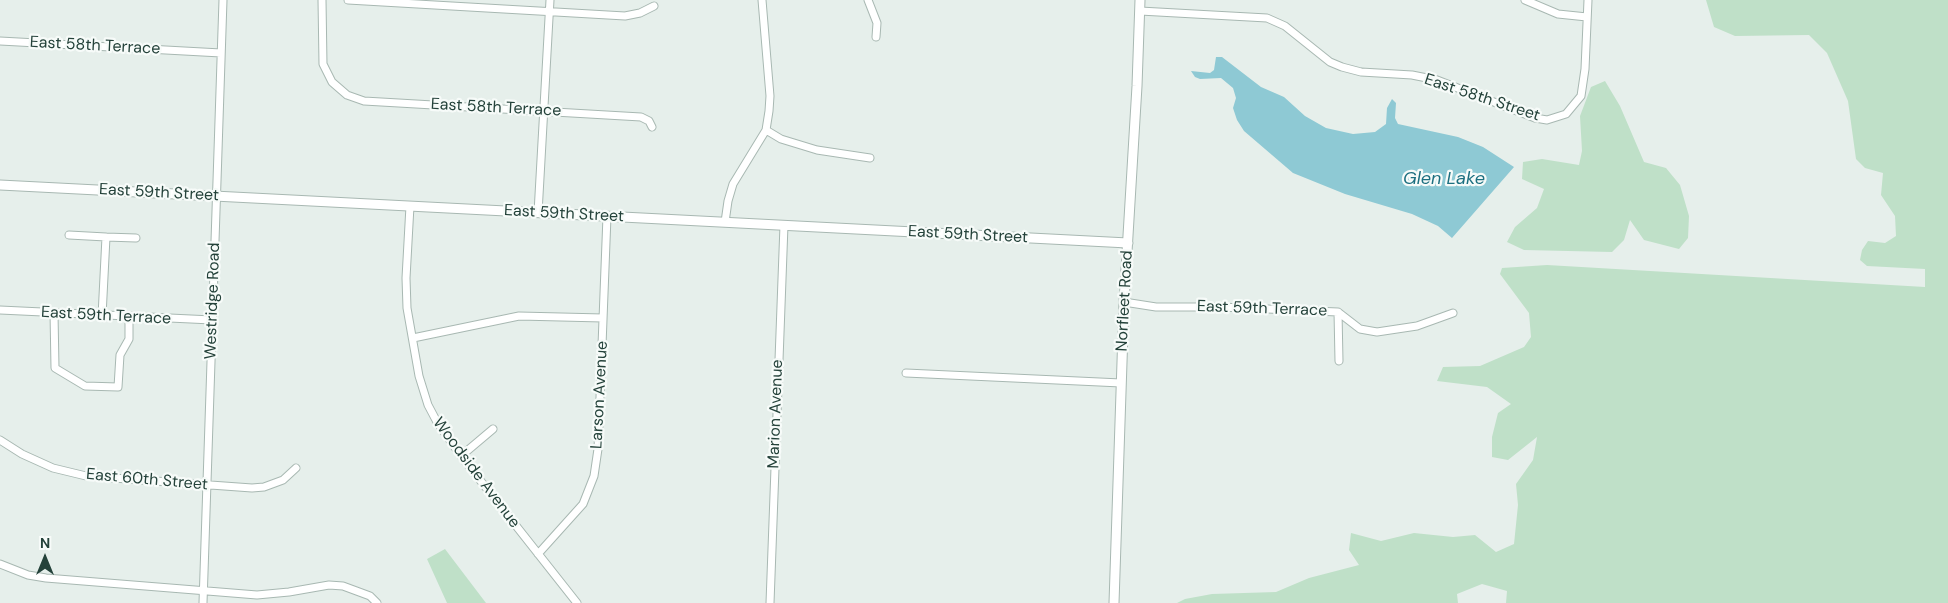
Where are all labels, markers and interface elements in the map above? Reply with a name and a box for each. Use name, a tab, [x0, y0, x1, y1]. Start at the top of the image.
street label: East 58th Terrace	[29, 33, 161, 59]
street label: East 58th Street	[1422, 70, 1542, 126]
street label: East 58th Terrace	[430, 95, 562, 121]
water label: Glen Lake	[1403, 168, 1485, 190]
street label: East 59th Street	[98, 180, 220, 206]
street label: East 59th Street	[503, 201, 625, 227]
street label: East 59th Street	[907, 222, 1029, 248]
street label: Westridge Road	[201, 242, 225, 360]
street label: Norfleet Road	[1113, 250, 1137, 352]
street label: East 59th Terrace	[1196, 297, 1328, 321]
street label: East 59th Terrace	[40, 303, 172, 329]
street label: Larson Avenue	[588, 340, 612, 450]
street label: Marion Avenue	[765, 359, 787, 469]
street label: Woodside Avenue	[428, 414, 524, 532]
street label: East 60th Street	[85, 465, 209, 495]
north arrow	[20, 533, 70, 583]
text: N	[40, 534, 50, 552]

